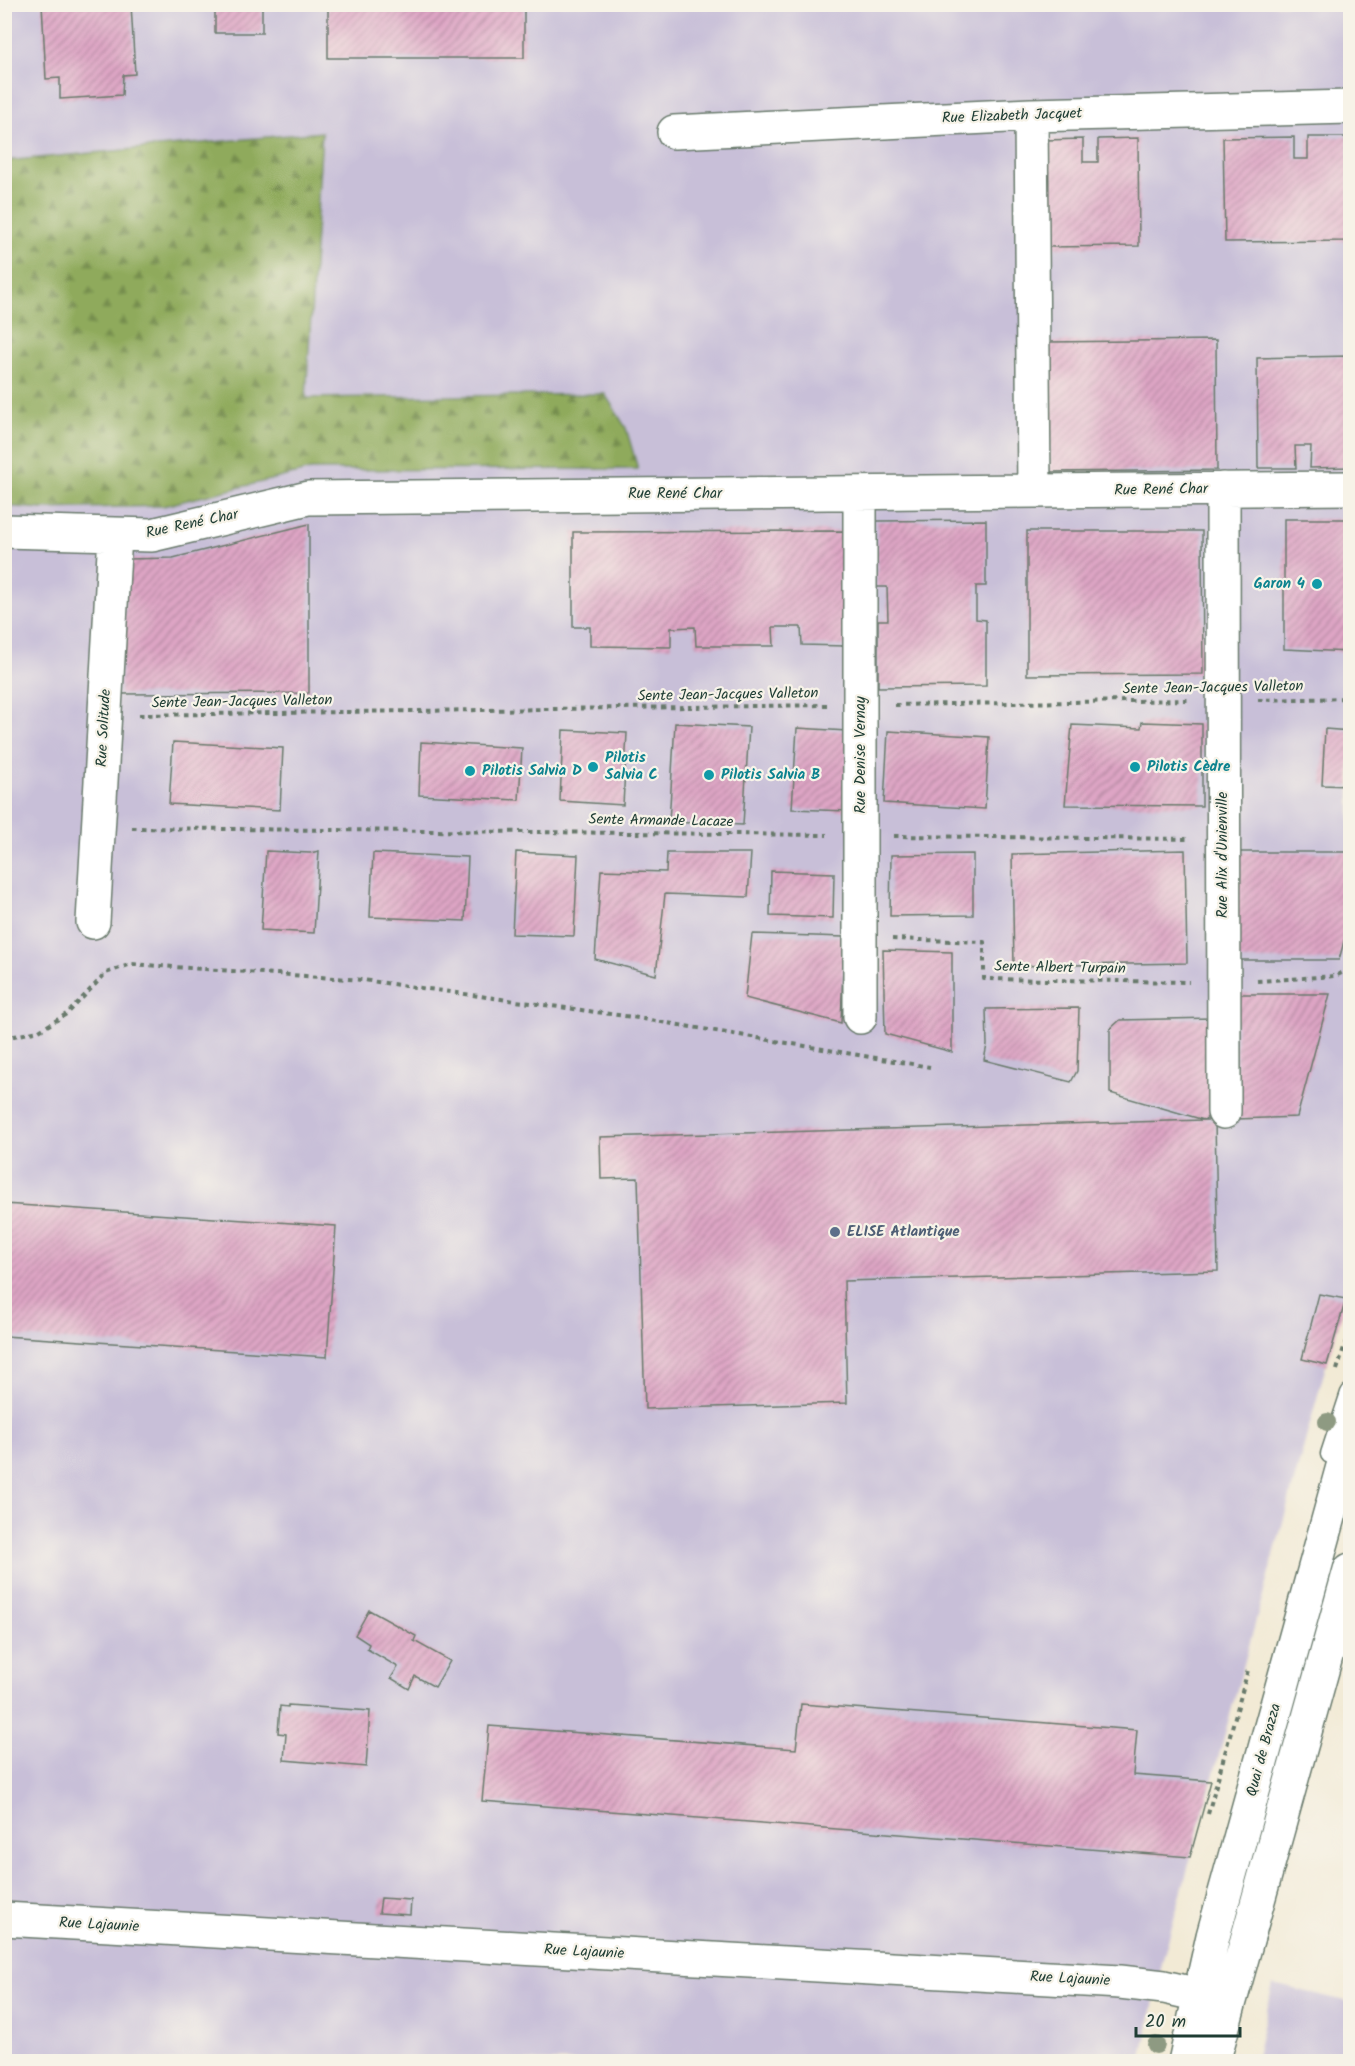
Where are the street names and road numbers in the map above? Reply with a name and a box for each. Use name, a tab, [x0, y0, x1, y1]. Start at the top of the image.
street label: Rue Elizabeth Jacquet	[941, 102, 1083, 130]
street label: Rue René Char	[1114, 477, 1209, 503]
street label: Rue René Char	[628, 482, 723, 506]
street label: Rue René Char	[144, 502, 241, 545]
street label: Sente Jean-Jacques Valleton	[1122, 674, 1304, 702]
street label: Sente Jean-Jacques Valleton	[637, 681, 819, 709]
street label: Rue Solitude	[90, 688, 118, 768]
street label: Sente Jean-Jacques Valleton	[151, 688, 333, 716]
street label: Rue Denise Vernay	[849, 695, 873, 814]
street label: Rue Alix d'Unienville	[1211, 792, 1235, 918]
street label: Sente Armande Lacaze	[588, 808, 734, 834]
street label: Sente Albert Turpain	[994, 955, 1126, 981]
street label: Quai de Brazza	[1240, 1701, 1288, 1799]
street label: Rue Lajaunie	[58, 1911, 140, 1939]
street label: Rue Lajaunie	[543, 1938, 625, 1966]
street label: Rue Lajaunie	[1029, 1965, 1111, 1993]

